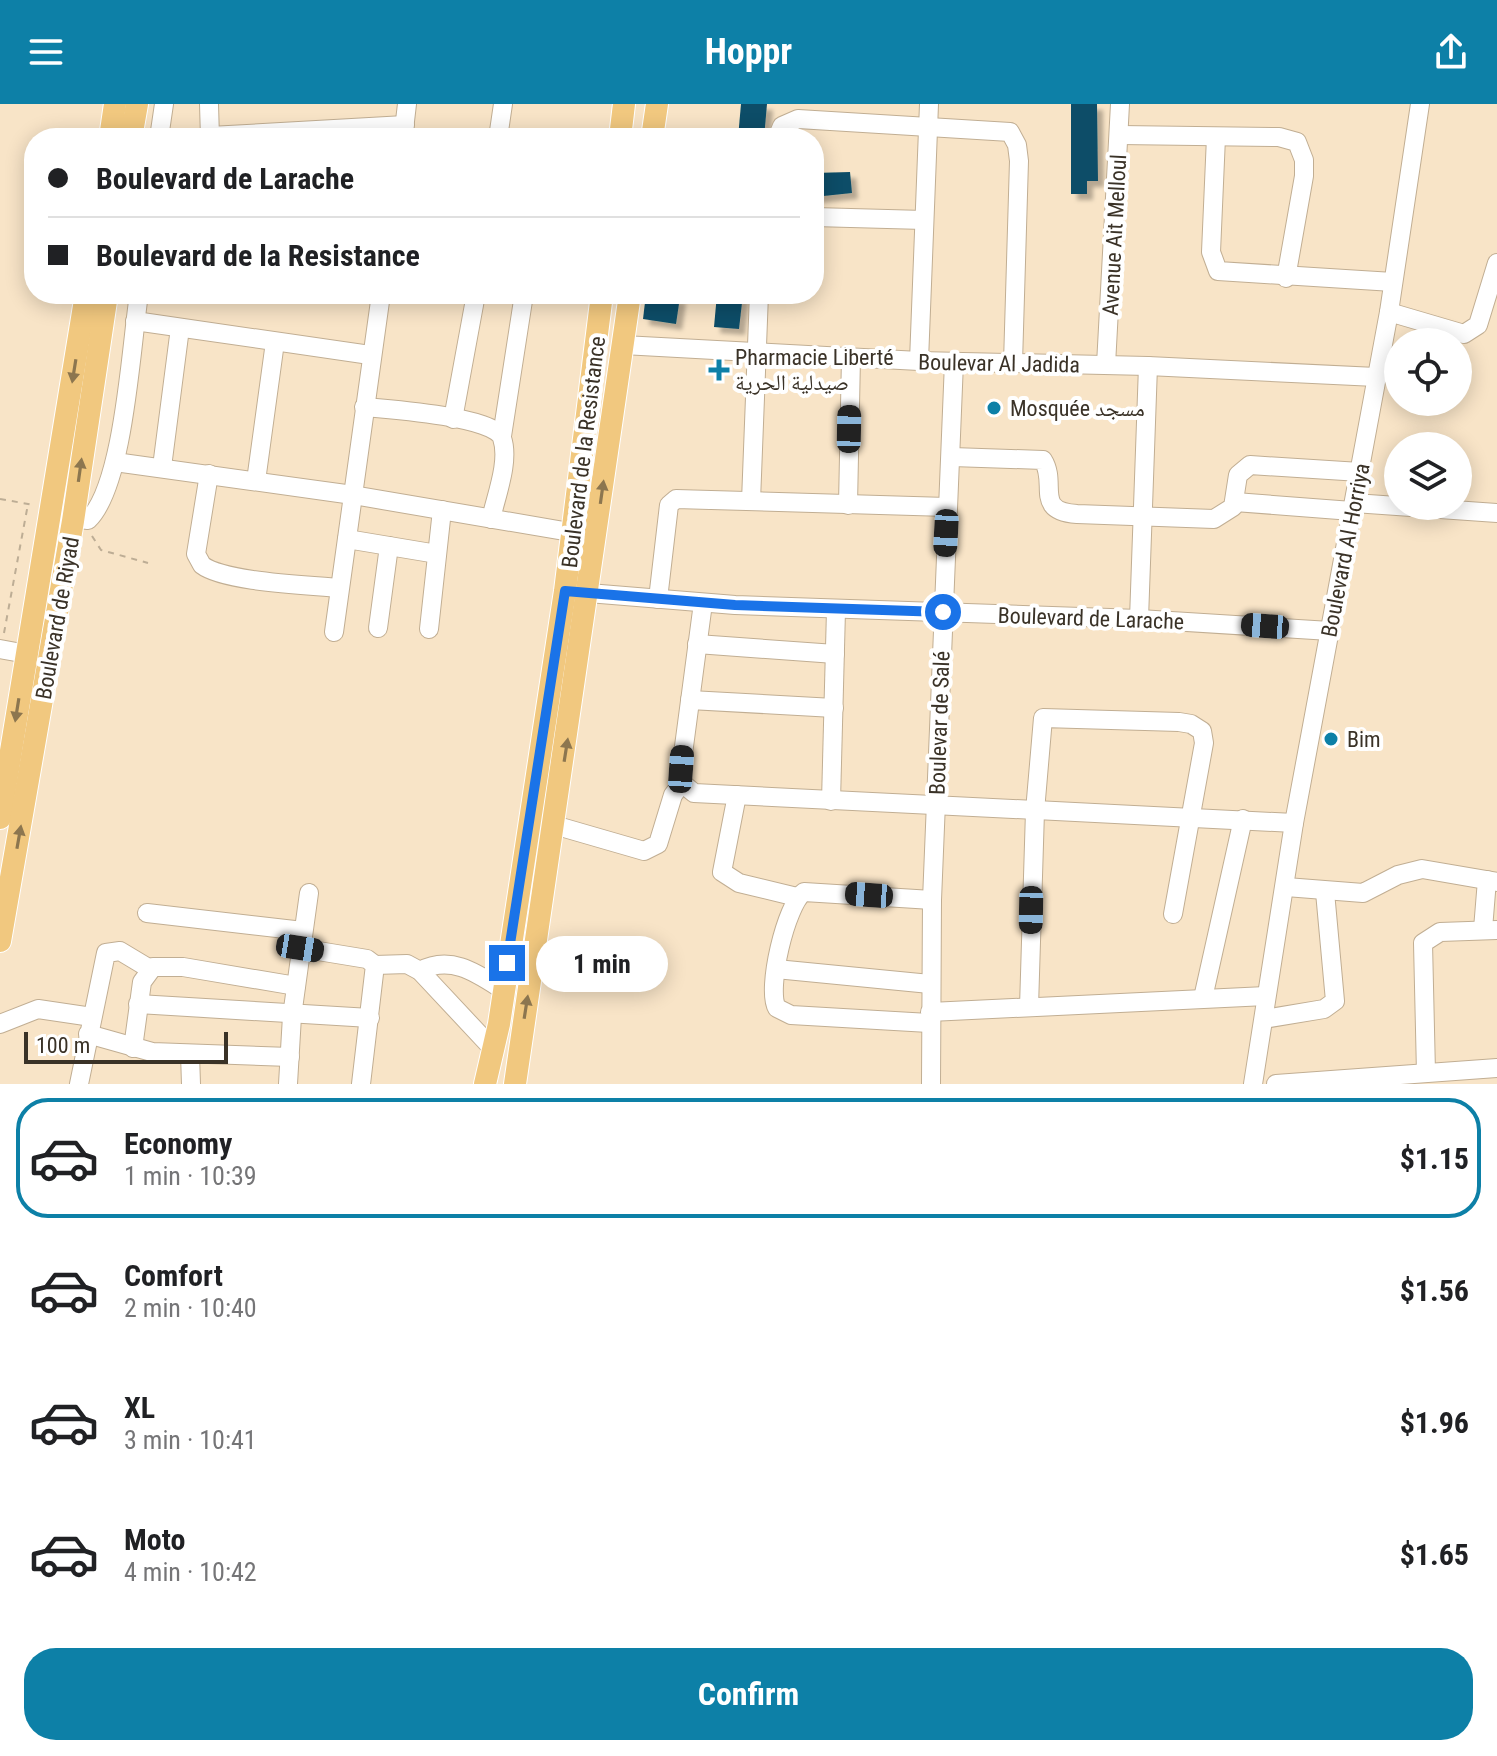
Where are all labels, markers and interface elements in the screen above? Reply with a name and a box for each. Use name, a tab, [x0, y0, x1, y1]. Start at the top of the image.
icon: menu	[24, 30, 68, 74]
icon: share	[1429, 30, 1473, 74]
text: Hoppr	[705, 31, 792, 73]
street label: Avenue Ait Melloul	[1098, 154, 1131, 316]
text: Boulevard de Larache	[96, 161, 354, 196]
text: Boulevard de la Resistance	[96, 238, 420, 273]
map controls	[1384, 328, 1472, 520]
button: locate	[1384, 328, 1472, 416]
street label: Boulevard de la Resistance	[557, 335, 610, 569]
place label: Pharmacie Liberté صيدلية الحرية	[735, 345, 893, 395]
street label: Boulevar Al Jadida	[918, 350, 1080, 377]
one-way arrow	[67, 359, 79, 384]
marker: Pharmacie Liberté صيدلية الحرية	[710, 361, 728, 379]
place label: Mosquée مسجد	[1010, 396, 1145, 421]
marker: Mosquée مسجد	[985, 399, 1003, 417]
car	[837, 405, 861, 453]
button: layers	[1384, 432, 1472, 520]
one-way arrow	[74, 457, 87, 482]
street label: Boulevard Al Horriya	[1316, 461, 1375, 639]
one-way arrow	[596, 480, 609, 505]
car	[933, 508, 959, 558]
street label: Boulevard de Riyad	[31, 535, 84, 701]
route start	[925, 594, 961, 630]
street label: Boulevard de Larache	[997, 603, 1185, 634]
car	[1240, 612, 1290, 640]
street label: Boulevar de Salé	[924, 651, 955, 795]
one-way arrow	[11, 698, 23, 723]
place label: Bim	[1347, 727, 1381, 752]
marker: Bim	[1322, 730, 1340, 748]
one-way arrow	[560, 737, 573, 762]
car	[667, 744, 695, 794]
one-way arrow	[14, 824, 26, 849]
car	[844, 881, 894, 909]
car	[1019, 886, 1043, 934]
car	[274, 932, 326, 964]
callout: 1 min	[535, 935, 667, 991]
route end	[489, 945, 525, 981]
text: 1 min	[573, 949, 631, 979]
one-way arrow	[520, 994, 533, 1019]
scale bar	[24, 1028, 228, 1064]
text: 100 m	[36, 1033, 90, 1058]
icon: car	[28, 1122, 100, 1194]
text: Economy	[124, 1126, 232, 1161]
text: $1.15	[1400, 1141, 1469, 1176]
text: 1 min · 10:39	[124, 1161, 257, 1191]
icon: car	[28, 1254, 100, 1326]
text: Comfort	[124, 1258, 223, 1293]
text: $1.56	[1400, 1273, 1469, 1308]
text: 2 min · 10:40	[124, 1293, 257, 1323]
icon: car	[28, 1386, 100, 1458]
text: XL	[124, 1390, 155, 1425]
text: $1.96	[1400, 1405, 1469, 1440]
text: 3 min · 10:41	[124, 1425, 257, 1455]
icon: car	[28, 1518, 100, 1590]
text: Moto	[124, 1522, 185, 1557]
text: $1.65	[1400, 1537, 1469, 1572]
text: 4 min · 10:42	[124, 1557, 257, 1587]
button: Confirm	[24, 1648, 1473, 1740]

